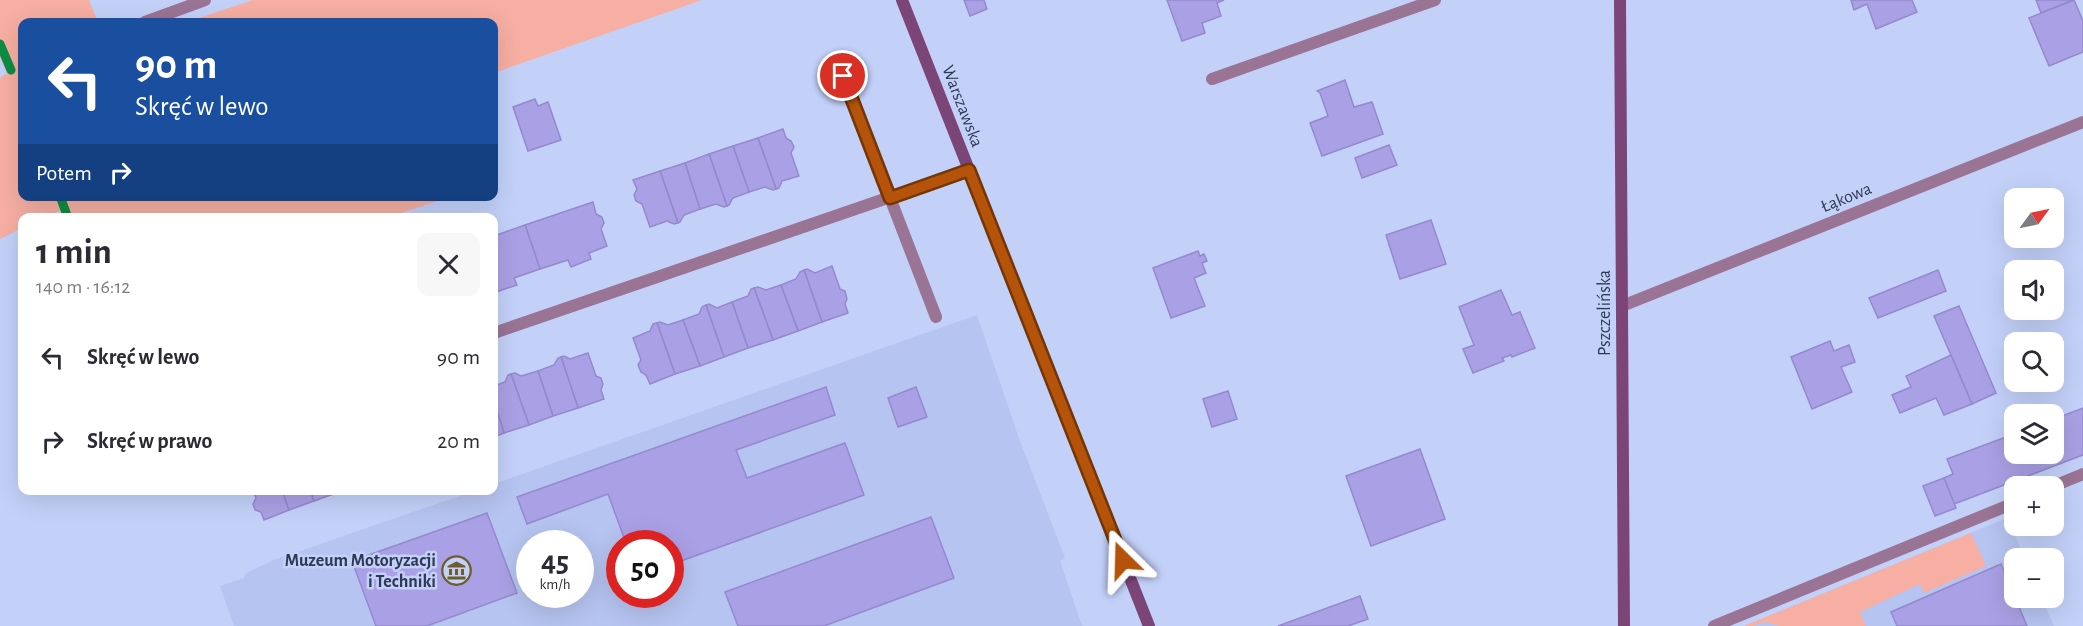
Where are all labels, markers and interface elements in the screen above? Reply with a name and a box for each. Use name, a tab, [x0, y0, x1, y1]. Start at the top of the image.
icon: left	[36, 42, 114, 120]
text: 90 m	[135, 44, 217, 86]
pin	[817, 50, 868, 101]
icon: arrive	[826, 59, 859, 92]
street label: Warszawska	[938, 63, 986, 150]
text: Skręć w lewo	[135, 93, 269, 120]
icon: right	[104, 156, 137, 189]
text: Potem	[36, 162, 92, 184]
street label: Łąkowa	[1819, 180, 1874, 216]
north arrow	[2004, 188, 2064, 248]
map controls	[2004, 188, 2064, 608]
button: close	[417, 233, 480, 296]
text: 1 min	[36, 234, 112, 270]
button: sound	[2004, 260, 2064, 320]
street label: Pszczelińska	[1596, 270, 1614, 356]
text: 140 m · 16:12	[36, 277, 130, 297]
button: search	[2004, 332, 2064, 392]
icon: left	[36, 341, 69, 374]
text: Skręć w lewo	[87, 346, 199, 368]
text: 90 m	[437, 346, 480, 368]
button: layers	[2004, 404, 2064, 464]
icon: right	[36, 425, 69, 458]
text: Skręć w prawo	[87, 430, 212, 452]
text: 20 m	[437, 430, 480, 452]
button: +	[2004, 476, 2064, 536]
position arrow	[1091, 528, 1155, 592]
speed limit sign: 50	[606, 530, 684, 608]
text: 45	[541, 547, 569, 577]
button: −	[2004, 548, 2064, 608]
place label: Muzeum Motoryzacji i Techniki	[285, 552, 436, 591]
museum icon: Muzeum Motoryzacji i Techniki	[441, 554, 473, 586]
text: km/h	[540, 577, 570, 592]

